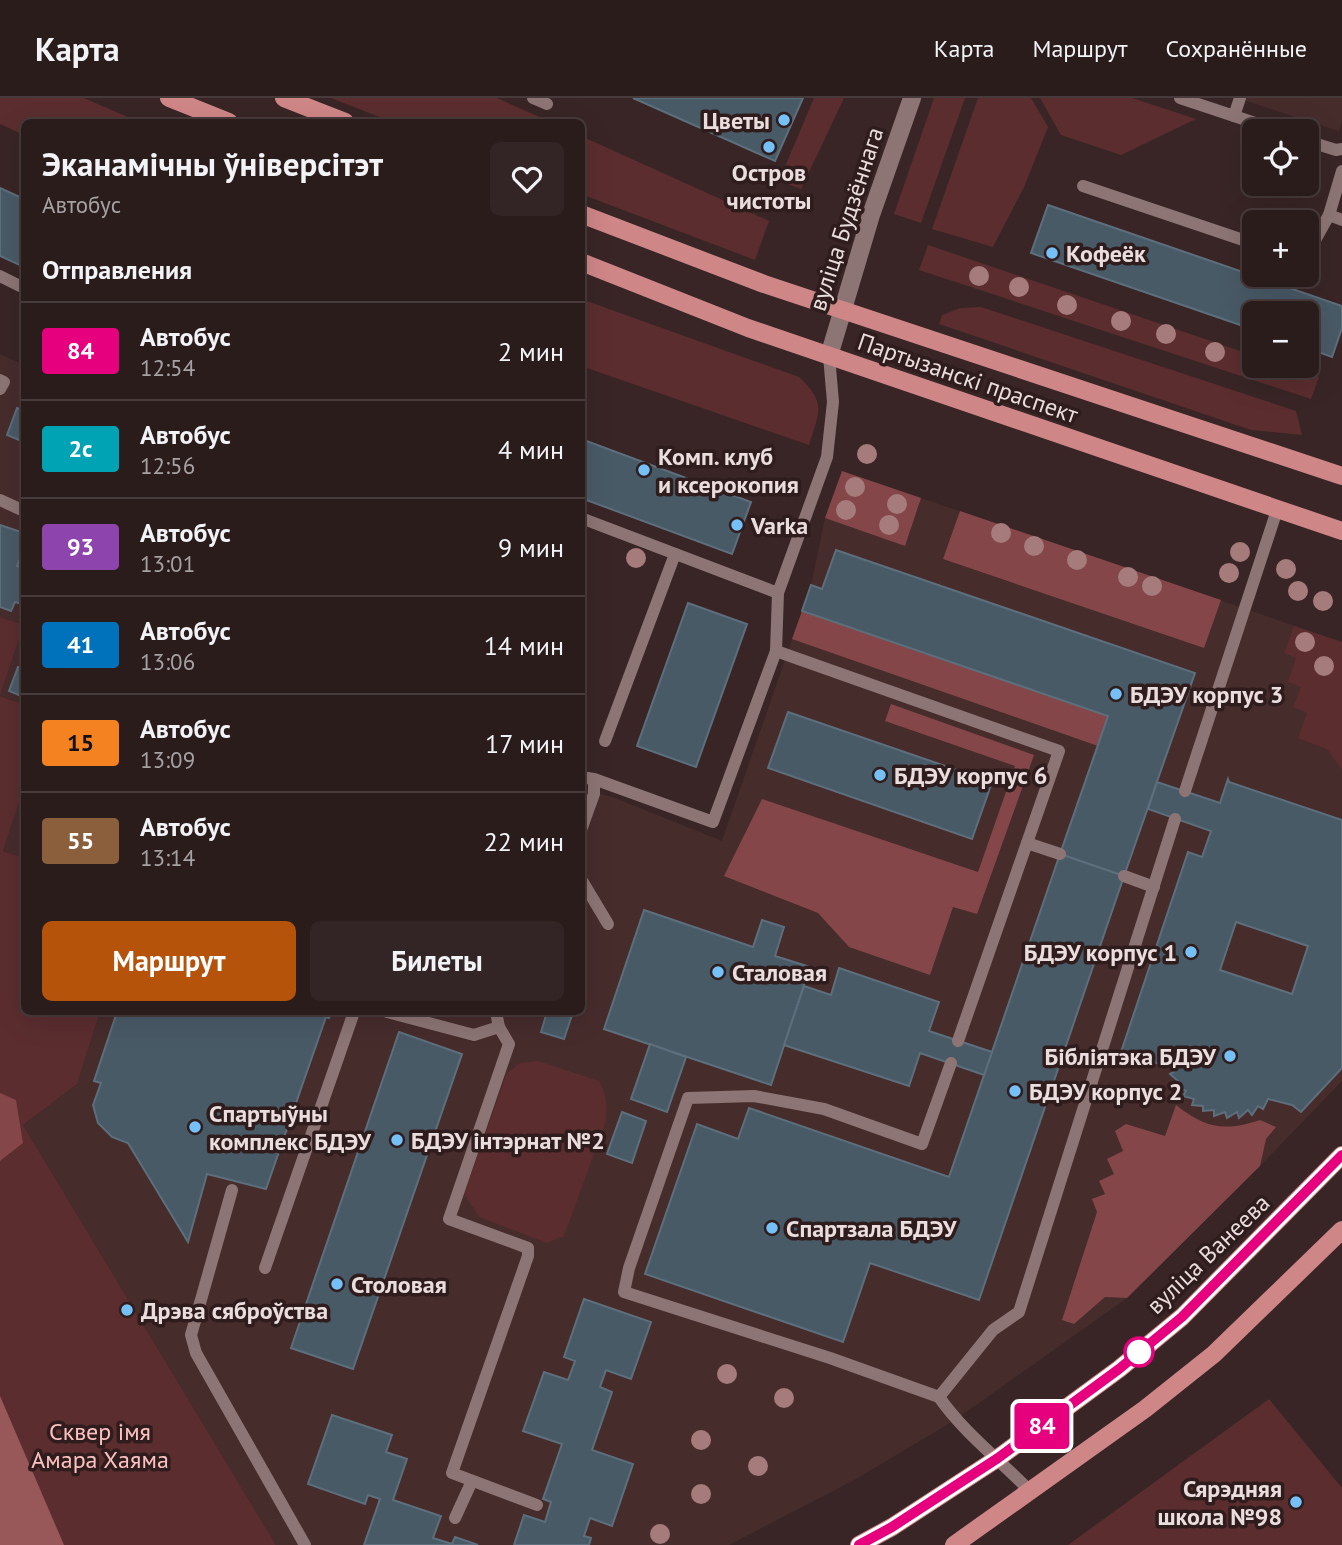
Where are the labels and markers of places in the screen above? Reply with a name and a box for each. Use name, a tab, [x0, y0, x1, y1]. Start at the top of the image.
place label: Цветы	[702, 105, 770, 136]
marker: Цветы	[776, 112, 792, 128]
marker: Остров чистоты	[761, 139, 777, 155]
place label: Остров чистоты	[727, 157, 811, 216]
place label: Кофеёк	[1066, 238, 1146, 269]
marker: Кофеёк	[1044, 245, 1060, 261]
place label: Комп. клуб и ксерокопия	[658, 441, 799, 500]
marker: Комп. клуб и ксерокопия	[636, 462, 652, 478]
place label: Varka	[750, 510, 808, 541]
marker: Varka	[729, 517, 745, 533]
place label: БДЭУ корпус 3	[1130, 679, 1283, 710]
marker: БДЭУ корпус 3	[1108, 686, 1124, 702]
place label: БДЭУ корпус 6	[894, 760, 1047, 791]
marker: БДЭУ корпус 6	[872, 767, 888, 783]
place label: БДЭУ корпус 1	[1024, 937, 1177, 968]
marker: БДЭУ корпус 1	[1183, 944, 1199, 960]
place label: Сталовая	[732, 957, 827, 988]
marker: Сталовая	[710, 964, 726, 980]
place label: Бібліятэка БДЭУ	[1045, 1041, 1216, 1072]
marker: Бібліятэка БДЭУ	[1222, 1048, 1238, 1064]
place label: БДЭУ корпус 2	[1029, 1076, 1182, 1107]
marker: БДЭУ корпус 2	[1007, 1083, 1023, 1099]
place label: Спартыўны комплекс БДЭУ	[209, 1098, 371, 1157]
marker: Спартыўны комплекс БДЭУ	[187, 1119, 203, 1135]
place label: БДЭУ інтэрнат №2	[411, 1125, 605, 1156]
marker: БДЭУ інтэрнат №2	[389, 1132, 405, 1148]
place label: Спартзала БДЭУ	[786, 1213, 957, 1244]
marker: Спартзала БДЭУ	[764, 1220, 780, 1236]
place label: Столовая	[351, 1269, 447, 1300]
marker: Столовая	[329, 1276, 345, 1292]
place label: Дрэва сяброўства	[141, 1295, 328, 1326]
marker: Дрэва сяброўства	[119, 1302, 135, 1318]
unlabelled marker	[1124, 1337, 1154, 1367]
place label: Сярэдняя школа №98	[1157, 1473, 1282, 1532]
marker: Сярэдняя школа №98	[1288, 1494, 1304, 1510]

